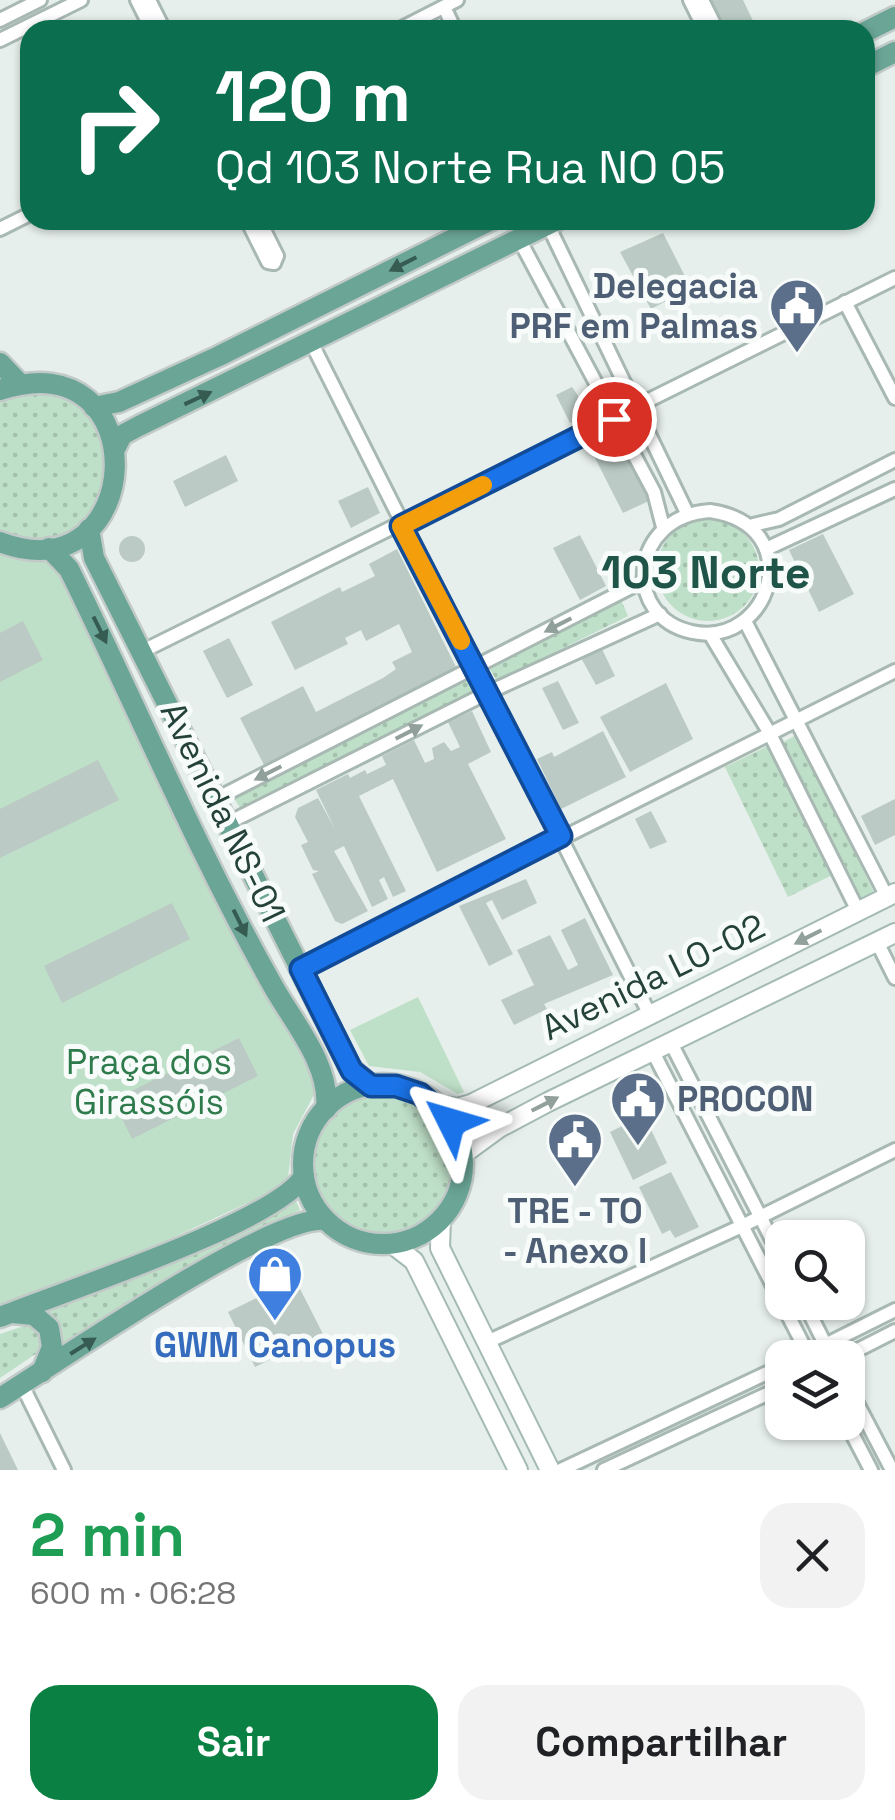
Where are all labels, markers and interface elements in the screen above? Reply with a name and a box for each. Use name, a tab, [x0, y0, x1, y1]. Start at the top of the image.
text: 120 m	[215, 52, 411, 141]
icon: right	[50, 60, 180, 190]
text: Qd 103 Norte Rua NO 05	[215, 139, 726, 196]
one-way arrow	[389, 255, 418, 272]
place label: Delegacia PRF em Palmas	[510, 264, 758, 348]
public building icon: Delegacia PRF em Palmas	[767, 276, 827, 355]
pin	[572, 377, 657, 462]
one-way arrow	[184, 390, 213, 407]
icon: arrive	[587, 392, 642, 447]
district label: 103 Norte	[601, 544, 811, 601]
one-way arrow	[91, 616, 108, 645]
one-way arrow	[543, 616, 572, 633]
street label: Avenida NS-01	[151, 695, 295, 929]
one-way arrow	[395, 724, 424, 741]
one-way arrow	[254, 764, 283, 781]
street label: Avenida LO-02	[534, 904, 772, 1050]
one-way arrow	[231, 909, 248, 938]
one-way arrow	[793, 928, 822, 945]
park label: Praça dos Girassóis	[66, 1040, 232, 1124]
public building icon: PROCON	[608, 1069, 668, 1148]
position arrow	[399, 1070, 503, 1174]
place label: PROCON	[677, 1077, 814, 1121]
one-way arrow	[531, 1096, 560, 1113]
public building icon: TRE - TO - Anexo I	[545, 1110, 605, 1189]
place label: TRE - TO - Anexo I	[503, 1189, 647, 1273]
map controls	[765, 1220, 865, 1440]
button: search	[765, 1220, 865, 1320]
shop icon: GWM Canopus	[245, 1244, 305, 1323]
place label: GWM Canopus	[154, 1323, 396, 1367]
one-way arrow	[69, 1338, 96, 1356]
button: layers	[765, 1340, 865, 1440]
text: 2 min	[30, 1497, 185, 1574]
button: close	[760, 1503, 865, 1608]
text: 600 m · 06:28	[30, 1573, 236, 1613]
button: Sair	[30, 1685, 438, 1800]
button: Compartilhar	[458, 1685, 865, 1800]

